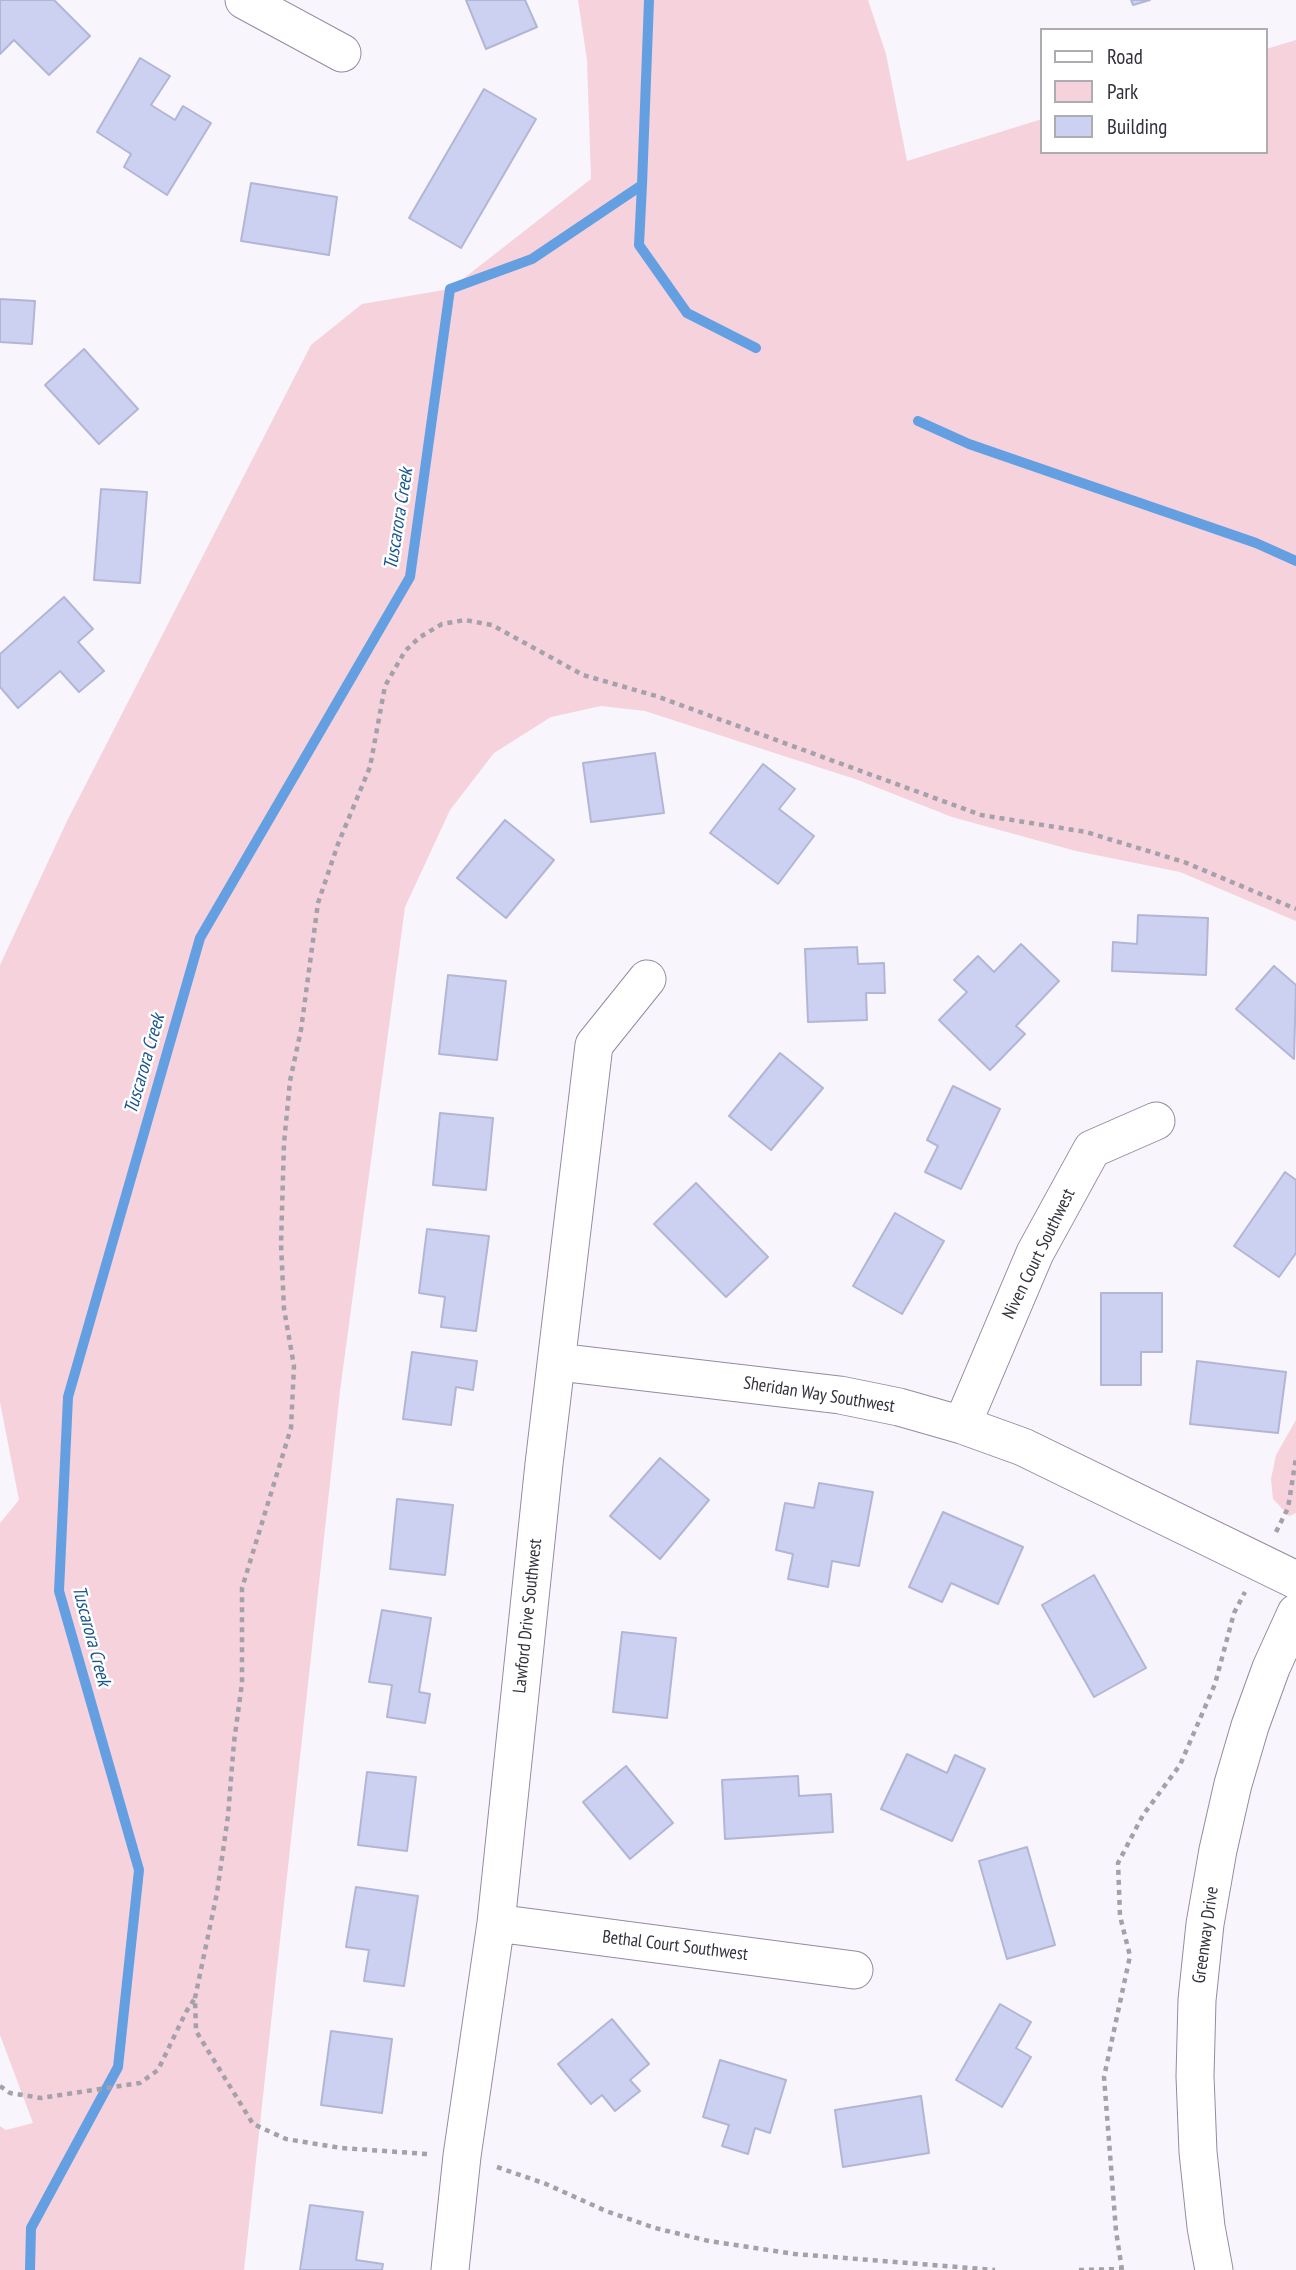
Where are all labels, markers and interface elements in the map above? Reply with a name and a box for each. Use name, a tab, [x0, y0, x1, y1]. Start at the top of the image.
legend	[1040, 28, 1268, 154]
text: Road	[1107, 43, 1143, 70]
text: Park	[1107, 78, 1138, 105]
text: Building	[1107, 113, 1167, 140]
water label: Tuscarora Creek	[380, 466, 418, 572]
water label: Tuscarora Creek	[120, 1011, 170, 1117]
street label: Niven Court Southwest	[998, 1185, 1080, 1323]
street label: Sheridan Way Southwest	[742, 1372, 896, 1418]
street label: Lawford Drive Southwest	[509, 1538, 547, 1694]
water label: Tuscarora Creek	[67, 1583, 115, 1689]
street label: Greenway Drive	[1189, 1885, 1223, 1985]
street label: Bethal Court Southwest	[601, 1926, 749, 1966]

